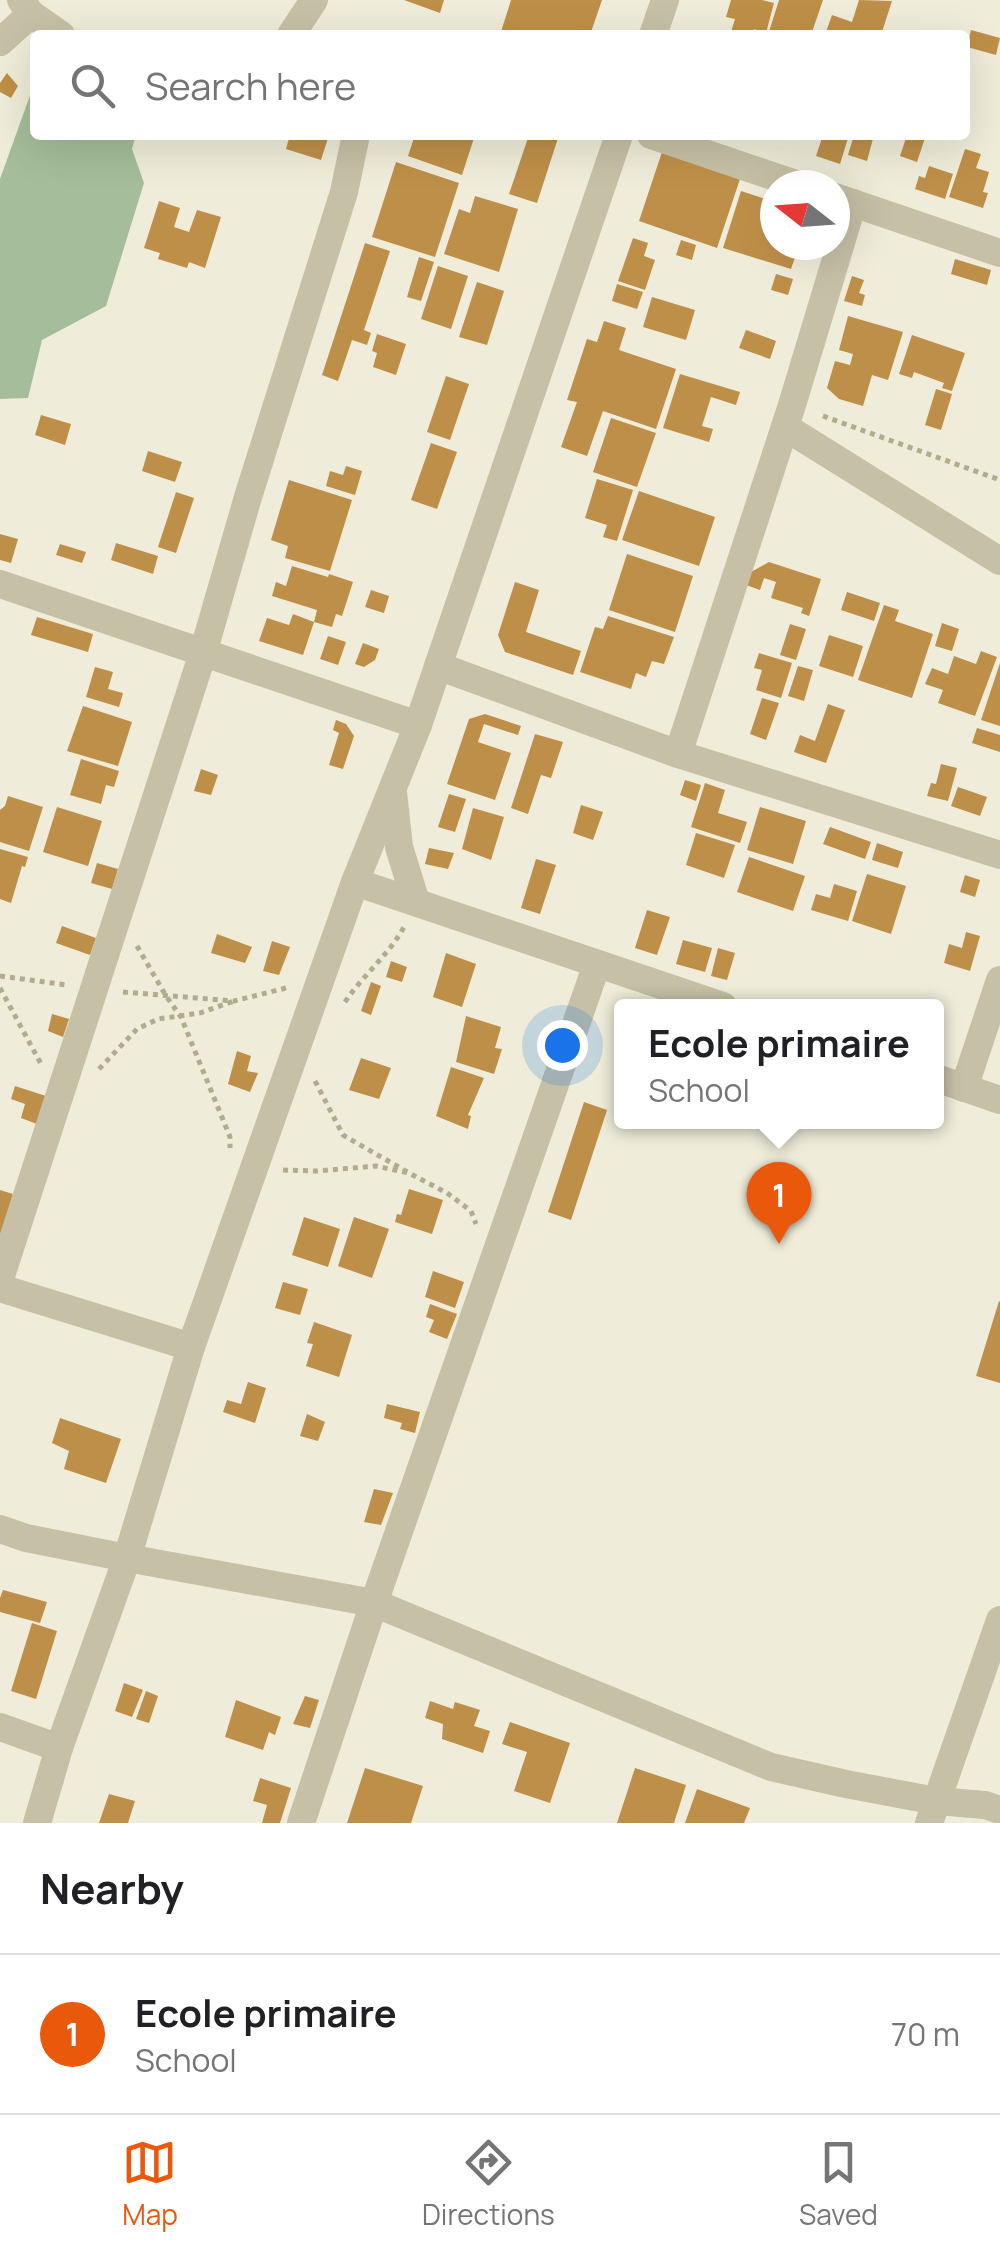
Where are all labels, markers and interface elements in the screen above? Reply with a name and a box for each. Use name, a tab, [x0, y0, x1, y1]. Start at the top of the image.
search box	[30, 30, 970, 140]
icon: search	[65, 58, 120, 113]
text: Search here	[145, 59, 356, 111]
north arrow	[760, 170, 850, 260]
popup	[614, 999, 944, 1129]
text: Ecole primaire	[648, 1016, 910, 1068]
your location	[537, 1020, 588, 1071]
text: School	[648, 1068, 750, 1112]
pin: 1	[746, 1162, 812, 1244]
text: Nearby	[40, 1859, 184, 1917]
text: Ecole primaire	[135, 1986, 397, 2038]
text: 1	[65, 2012, 80, 2056]
text: 70 m	[891, 2012, 960, 2056]
text: School	[135, 2038, 237, 2082]
tab: Map	[122, 2135, 178, 2233]
tab: Directions	[422, 2135, 555, 2233]
tab: Saved	[799, 2135, 878, 2233]

